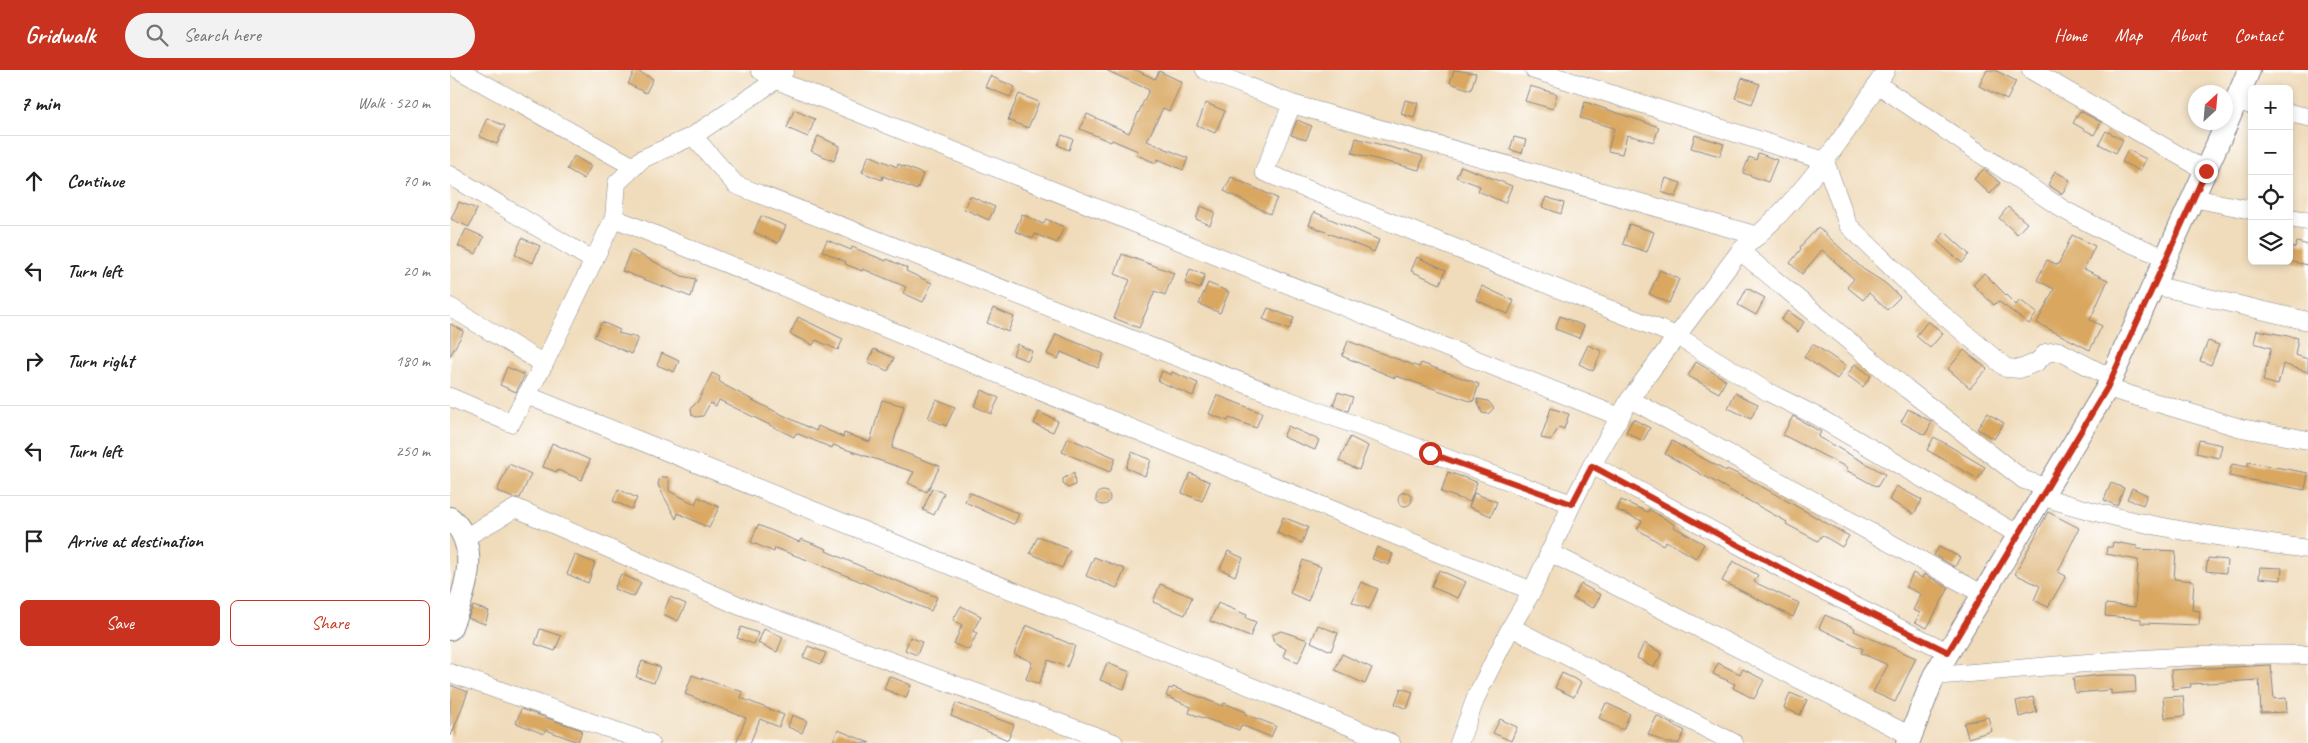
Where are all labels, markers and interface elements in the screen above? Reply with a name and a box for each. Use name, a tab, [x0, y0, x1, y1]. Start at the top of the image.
search box	[125, 13, 475, 58]
text: Gridwalk	[25, 20, 95, 50]
icon: search	[143, 21, 171, 49]
text: Search here	[183, 23, 261, 47]
text: Home	[2054, 24, 2087, 46]
text: Map	[2115, 24, 2142, 46]
text: About	[2170, 24, 2206, 46]
text: Contact	[2234, 24, 2283, 46]
north arrow	[2188, 85, 2233, 130]
map controls	[2248, 85, 2293, 265]
button: +	[2248, 85, 2293, 130]
text: 7 min	[20, 90, 60, 116]
text: Walk · 520 m	[358, 93, 430, 113]
button: −	[2248, 130, 2293, 175]
route end	[2195, 160, 2218, 183]
icon: ahead	[20, 167, 48, 195]
text: Continue	[67, 169, 124, 193]
text: 70 m	[403, 171, 430, 191]
button: locate	[2248, 175, 2293, 220]
button: layers	[2248, 220, 2293, 265]
icon: left	[20, 257, 48, 285]
text: Turn left	[67, 259, 122, 283]
text: 20 m	[403, 261, 430, 281]
icon: right	[20, 347, 48, 375]
text: Turn right	[67, 349, 134, 373]
text: 180 m	[396, 351, 430, 371]
icon: left	[20, 437, 48, 465]
text: Turn left	[67, 439, 122, 463]
text: 250 m	[396, 441, 430, 461]
route start	[1419, 442, 1442, 465]
icon: arrive	[20, 527, 48, 555]
text: Arrive at destination	[67, 529, 203, 553]
button: Save	[20, 600, 220, 646]
button: Share	[230, 600, 430, 646]

